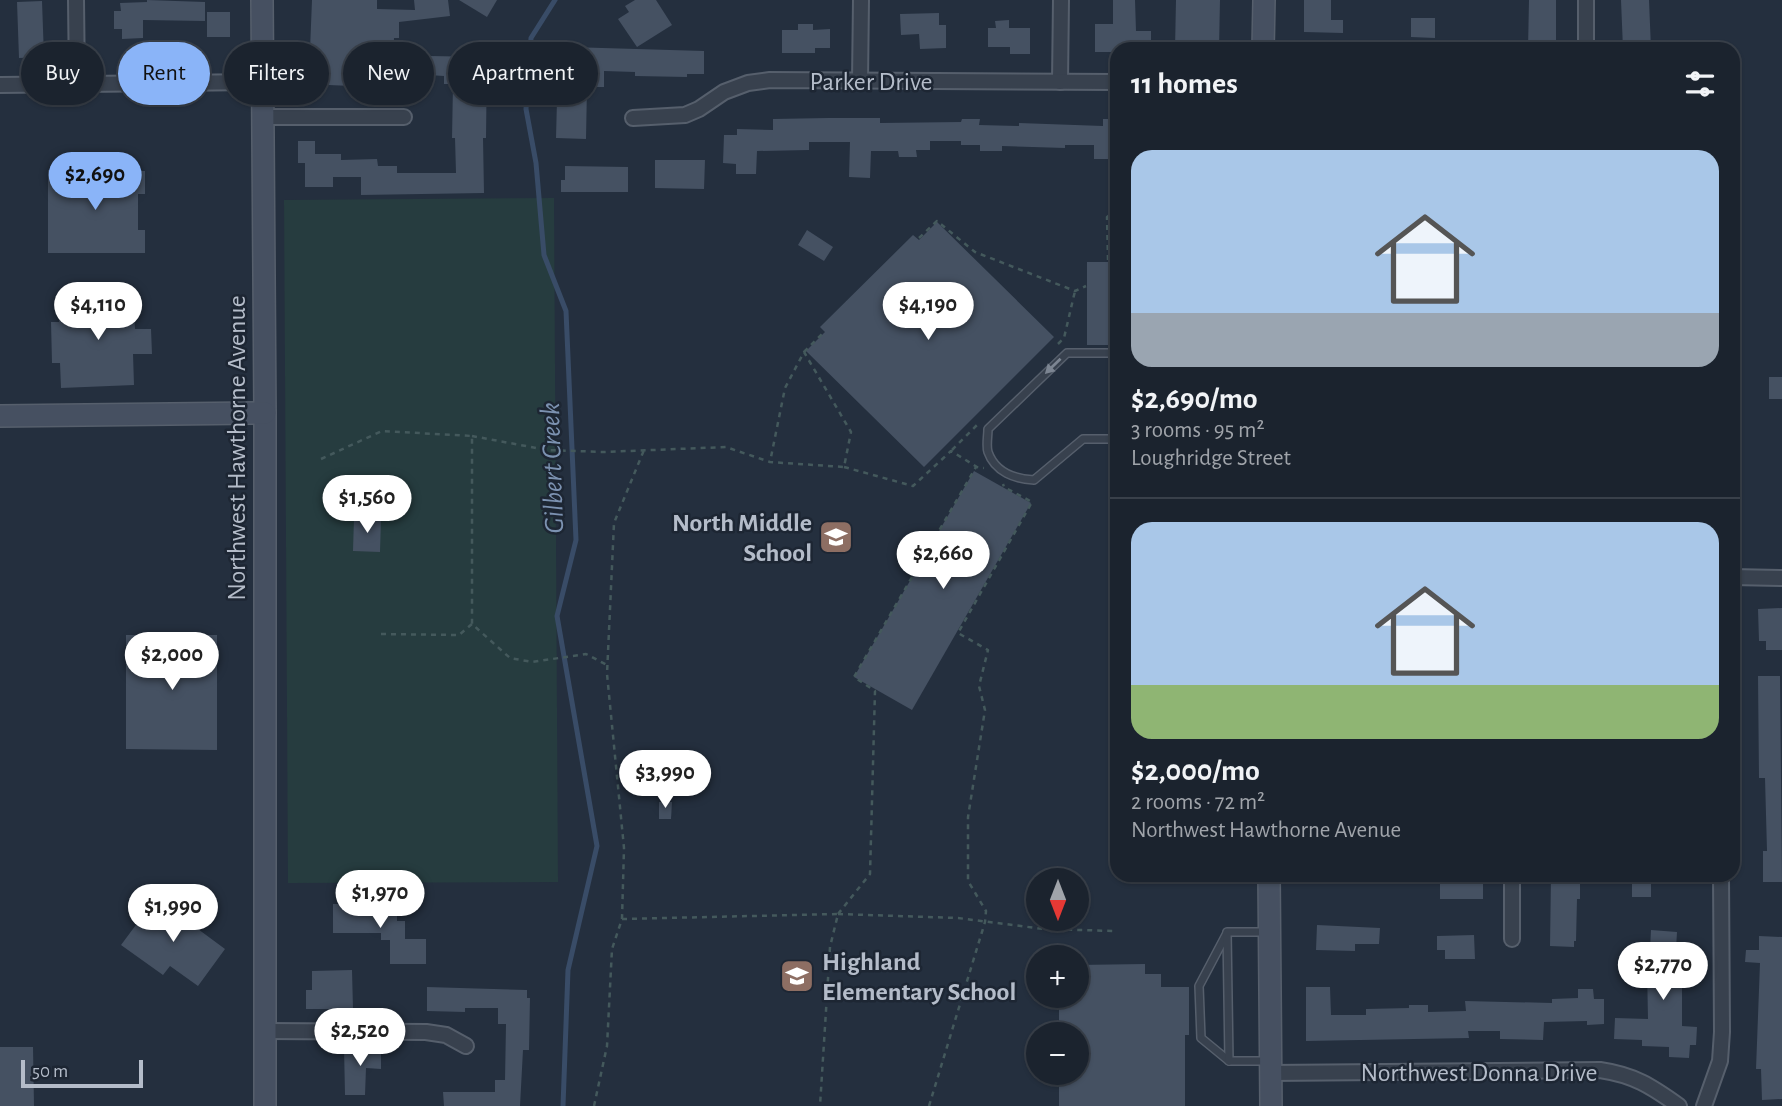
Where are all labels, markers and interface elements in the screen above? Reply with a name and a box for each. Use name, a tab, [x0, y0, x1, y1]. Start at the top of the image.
chip: Buy	[21, 42, 104, 105]
chip: Rent	[118, 42, 210, 105]
chip: Filters	[224, 42, 329, 105]
chip: New	[343, 42, 434, 105]
chip: Apartment	[448, 42, 598, 105]
icon: filters	[1681, 65, 1719, 103]
street label: Parker Drive	[809, 69, 933, 95]
text: 11 homes	[1131, 69, 1238, 99]
pin: $2,690	[38, 152, 152, 212]
text: $2,690	[65, 163, 125, 186]
icon: home	[1362, 196, 1488, 322]
pin: $4,110	[41, 282, 155, 342]
pin: $4,190	[871, 282, 985, 342]
text: $4,110	[70, 293, 126, 316]
text: $4,190	[899, 293, 957, 316]
street label: Northwest Hawthorne Avenue	[224, 295, 250, 601]
one-way arrow	[1045, 358, 1062, 375]
text: $2,690/mo	[1131, 384, 1258, 414]
water label: Gilbert Creek	[537, 402, 569, 534]
text: 3 rooms · 95 m²	[1131, 419, 1264, 442]
text: Loughridge Street	[1131, 447, 1291, 470]
pin: $1,560	[310, 476, 424, 535]
text: $1,560	[339, 486, 395, 509]
place label: North Middle School	[672, 510, 812, 566]
school or university icon: North Middle School	[817, 518, 855, 556]
pin: $2,660	[886, 532, 1000, 591]
text: $2,660	[913, 542, 973, 565]
icon: home	[1362, 568, 1488, 694]
pin: $2,000	[115, 632, 229, 692]
text: $2,000	[141, 643, 203, 666]
pin: $3,990	[608, 750, 722, 810]
text: $2,000/mo	[1131, 756, 1260, 786]
text: $3,990	[635, 761, 695, 784]
text: 2 rooms · 72 m²	[1131, 791, 1265, 814]
text: Northwest Hawthorne Avenue	[1131, 819, 1401, 842]
north arrow	[1026, 868, 1088, 931]
map controls	[1026, 868, 1089, 1085]
pin: $1,970	[323, 870, 437, 930]
text: $1,970	[352, 881, 408, 904]
pin: $1,990	[116, 884, 230, 944]
text: $1,990	[144, 895, 202, 918]
pin: $2,770	[1606, 942, 1720, 1002]
button: +	[1026, 945, 1089, 1008]
place label: Highland Elementary School	[822, 949, 1016, 1005]
text: $2,770	[1634, 953, 1692, 976]
school or university icon: Highland Elementary School	[778, 957, 816, 995]
pin: $2,520	[303, 1009, 417, 1068]
text: $2,520	[330, 1019, 390, 1042]
button: −	[1026, 1022, 1089, 1085]
scale bar	[21, 1057, 144, 1089]
street label: Northwest Donna Drive	[1360, 1060, 1598, 1086]
text: 50 m	[32, 1062, 68, 1081]

